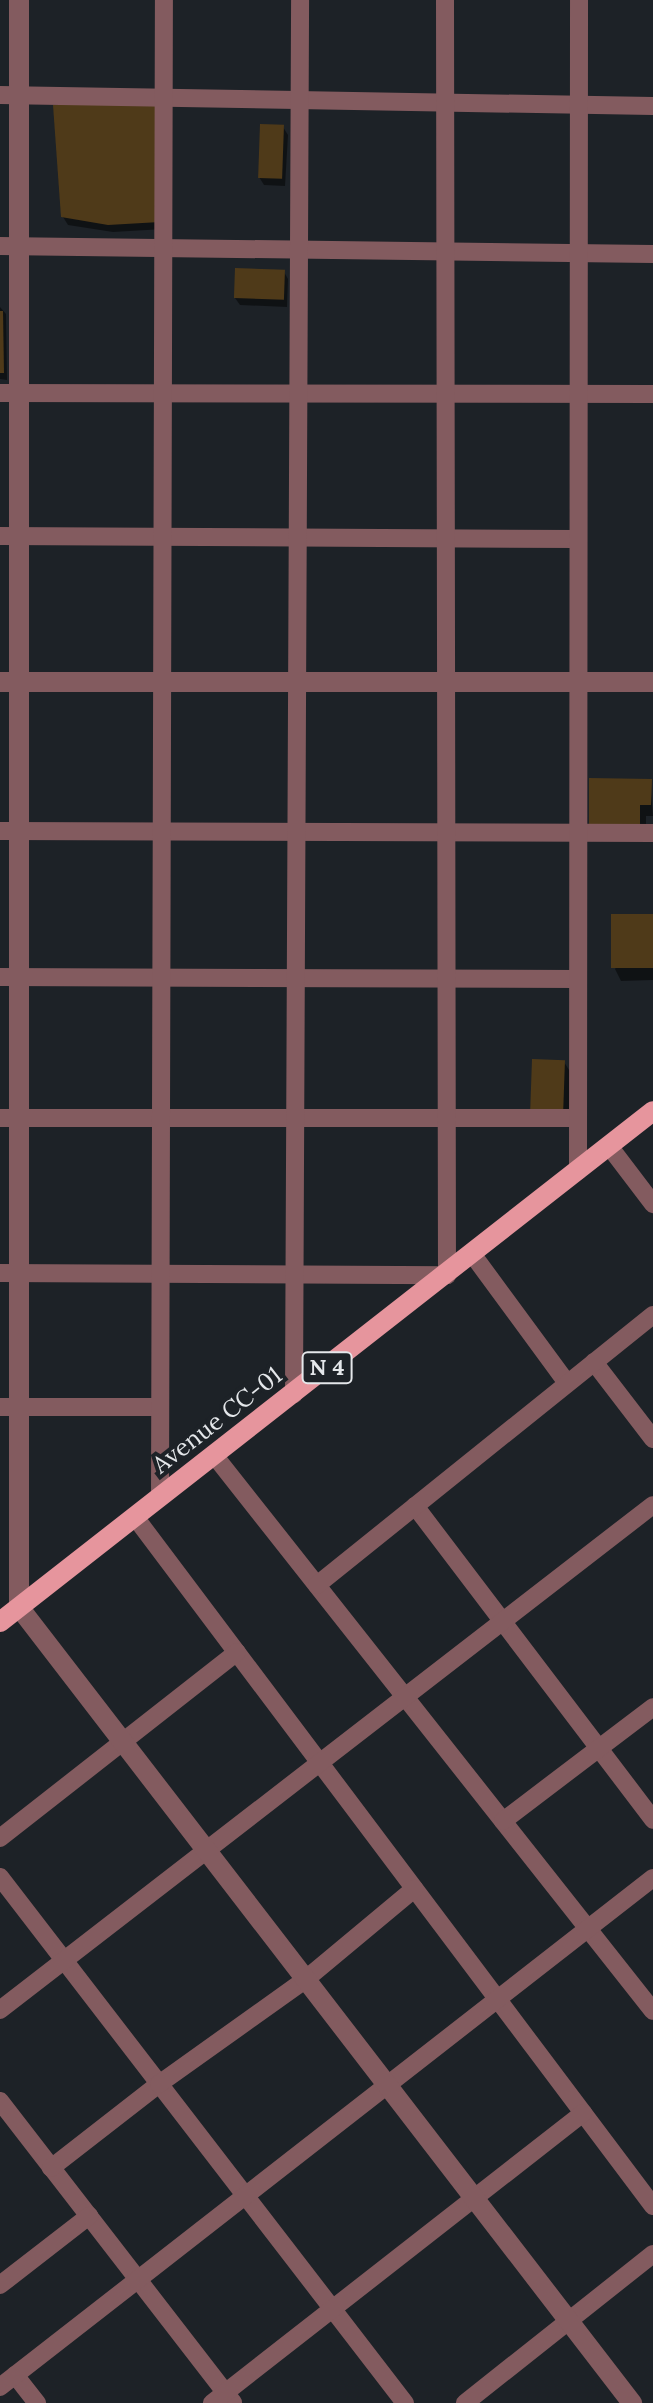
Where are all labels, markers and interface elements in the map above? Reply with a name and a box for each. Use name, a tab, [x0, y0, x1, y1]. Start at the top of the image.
road number: N 4	[301, 1350, 353, 1386]
street label: Avenue CC-01	[147, 1361, 287, 1479]

